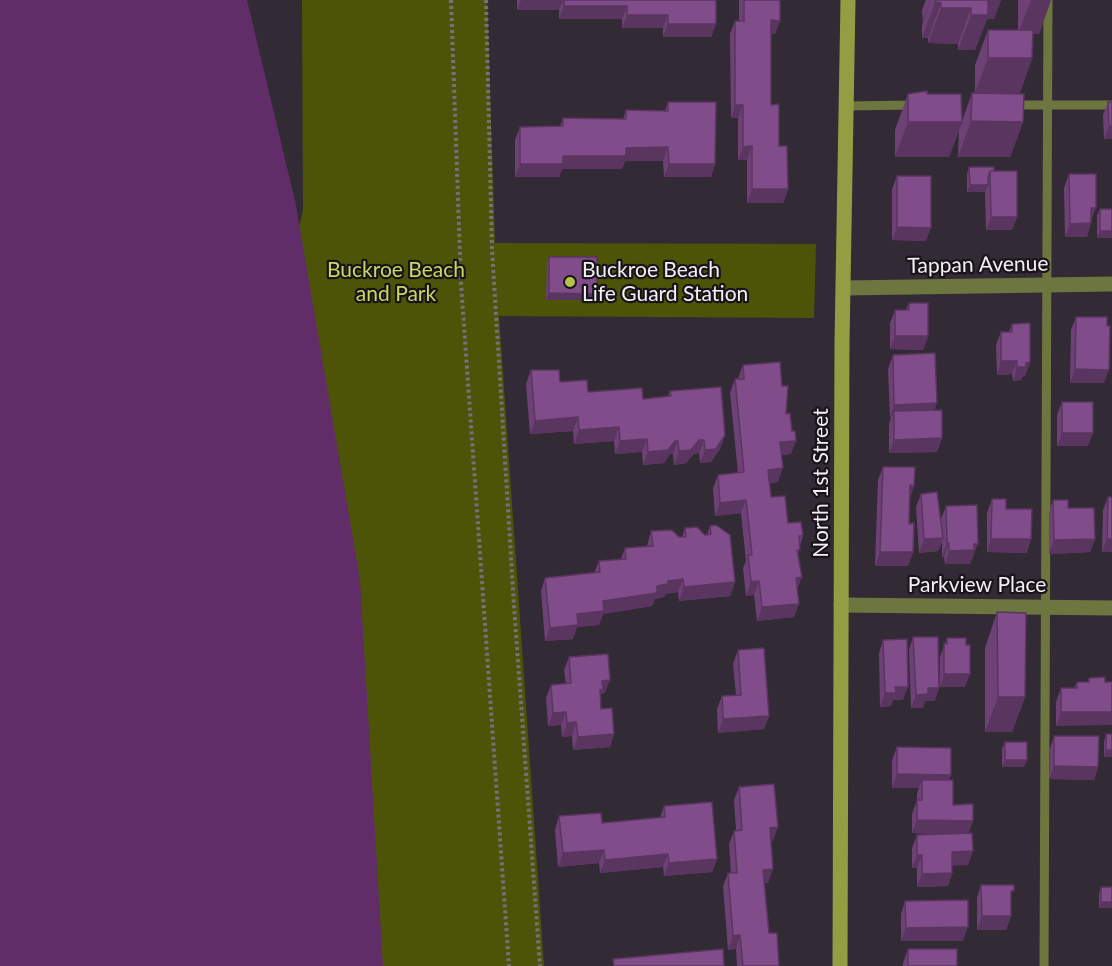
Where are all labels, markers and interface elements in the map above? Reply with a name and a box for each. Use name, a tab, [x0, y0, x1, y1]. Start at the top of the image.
street label: Tappan Avenue	[907, 251, 1049, 279]
park label: Buckroe Beach and Park	[327, 257, 465, 307]
place label: Buckroe Beach Life Guard Station	[582, 257, 748, 307]
marker: Buckroe Beach Life Guard Station	[563, 275, 577, 289]
street label: North 1st Street	[808, 408, 834, 558]
street label: Parkview Place	[908, 572, 1046, 598]

